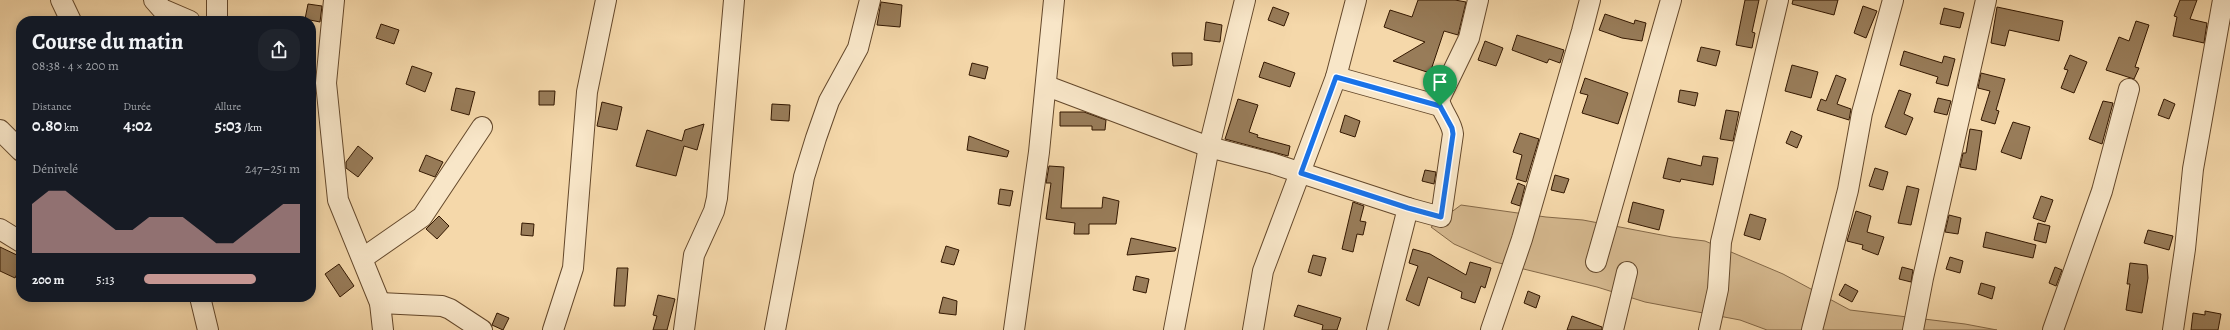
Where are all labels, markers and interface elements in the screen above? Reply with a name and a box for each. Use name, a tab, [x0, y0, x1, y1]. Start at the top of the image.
text: Course du matin	[32, 27, 183, 57]
button: share	[258, 29, 300, 71]
text: 08:38 · 4 × 200 m	[32, 57, 119, 74]
pin	[1423, 65, 1457, 106]
icon: arrive	[1429, 71, 1451, 93]
text: Distance	[32, 99, 71, 114]
text: Durée	[123, 99, 151, 114]
text: Allure	[215, 99, 241, 114]
text: 0.80	[32, 114, 62, 137]
text: 4:02	[123, 114, 152, 137]
text: 5:03	[215, 114, 242, 137]
text: km	[62, 120, 79, 135]
text: /km	[242, 120, 262, 135]
text: Dénivelé	[32, 160, 78, 177]
text: 247–251 m	[245, 160, 300, 177]
text: 200 m	[32, 271, 65, 288]
text: 5:13	[96, 271, 115, 288]

